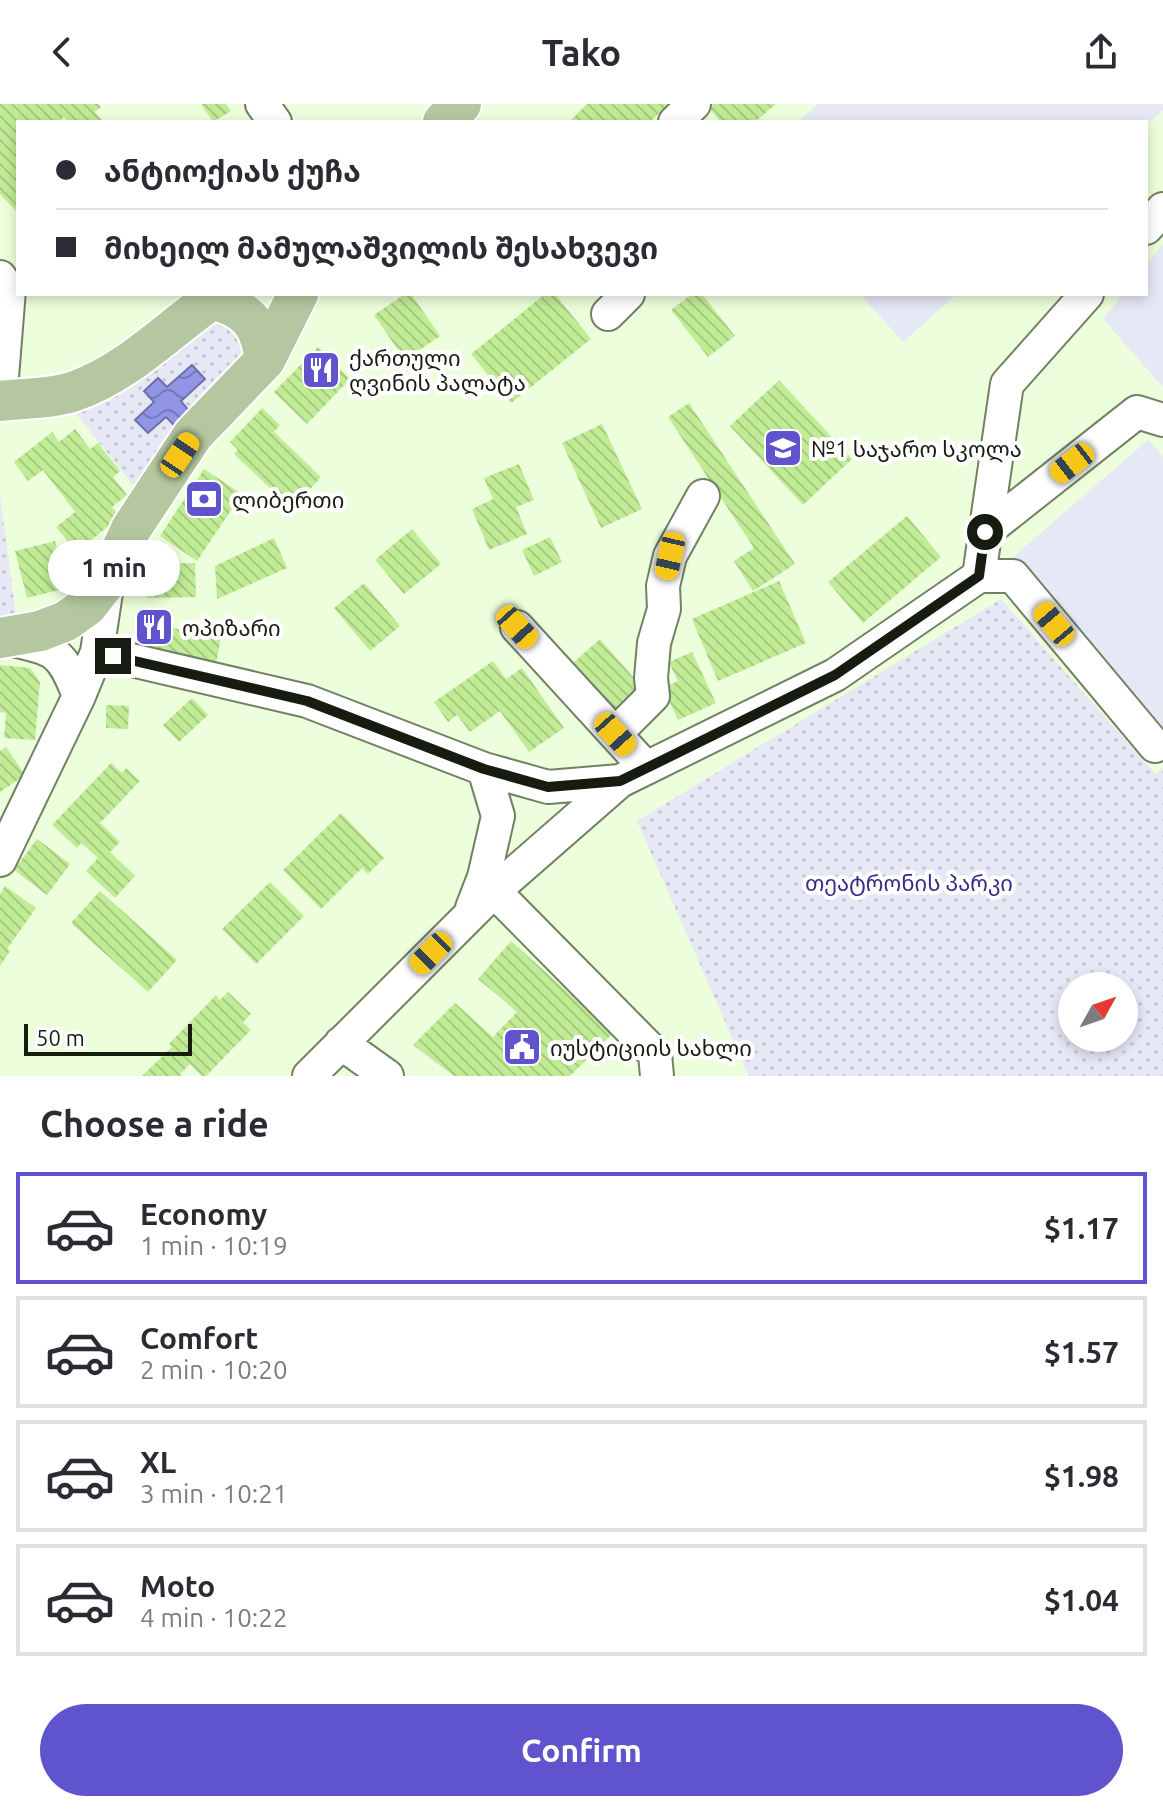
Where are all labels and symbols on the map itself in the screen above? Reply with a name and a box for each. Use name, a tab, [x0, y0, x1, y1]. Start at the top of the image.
place label: ქართული ღვინის პალატა	[349, 345, 526, 397]
restaurant icon: ქართული ღვინის პალატა	[300, 349, 342, 391]
school or university icon: №1 საჯარო სკოლა	[762, 427, 804, 469]
car	[157, 428, 203, 482]
place label: №1 საჯარო სკოლა	[811, 436, 1022, 463]
car	[1046, 439, 1098, 487]
bank icon: ლიბერთი	[183, 478, 225, 520]
place label: ლიბერთი	[232, 487, 344, 514]
route start	[967, 514, 1003, 550]
car	[653, 530, 687, 582]
callout: 1 min	[47, 540, 179, 596]
car	[1029, 598, 1079, 650]
car	[492, 601, 542, 653]
restaurant icon: ოპიზარი	[133, 606, 175, 648]
place label: ოპიზარი	[182, 615, 281, 640]
route end	[95, 638, 131, 674]
car	[590, 708, 640, 760]
park label: თეატრონის პარკი	[805, 870, 1013, 896]
car	[406, 928, 456, 978]
north arrow	[1058, 972, 1138, 1052]
scale bar	[24, 1020, 192, 1056]
public building icon: იუსტიციის სახლი	[501, 1026, 543, 1068]
place label: იუსტიციის სახლი	[550, 1035, 752, 1062]

